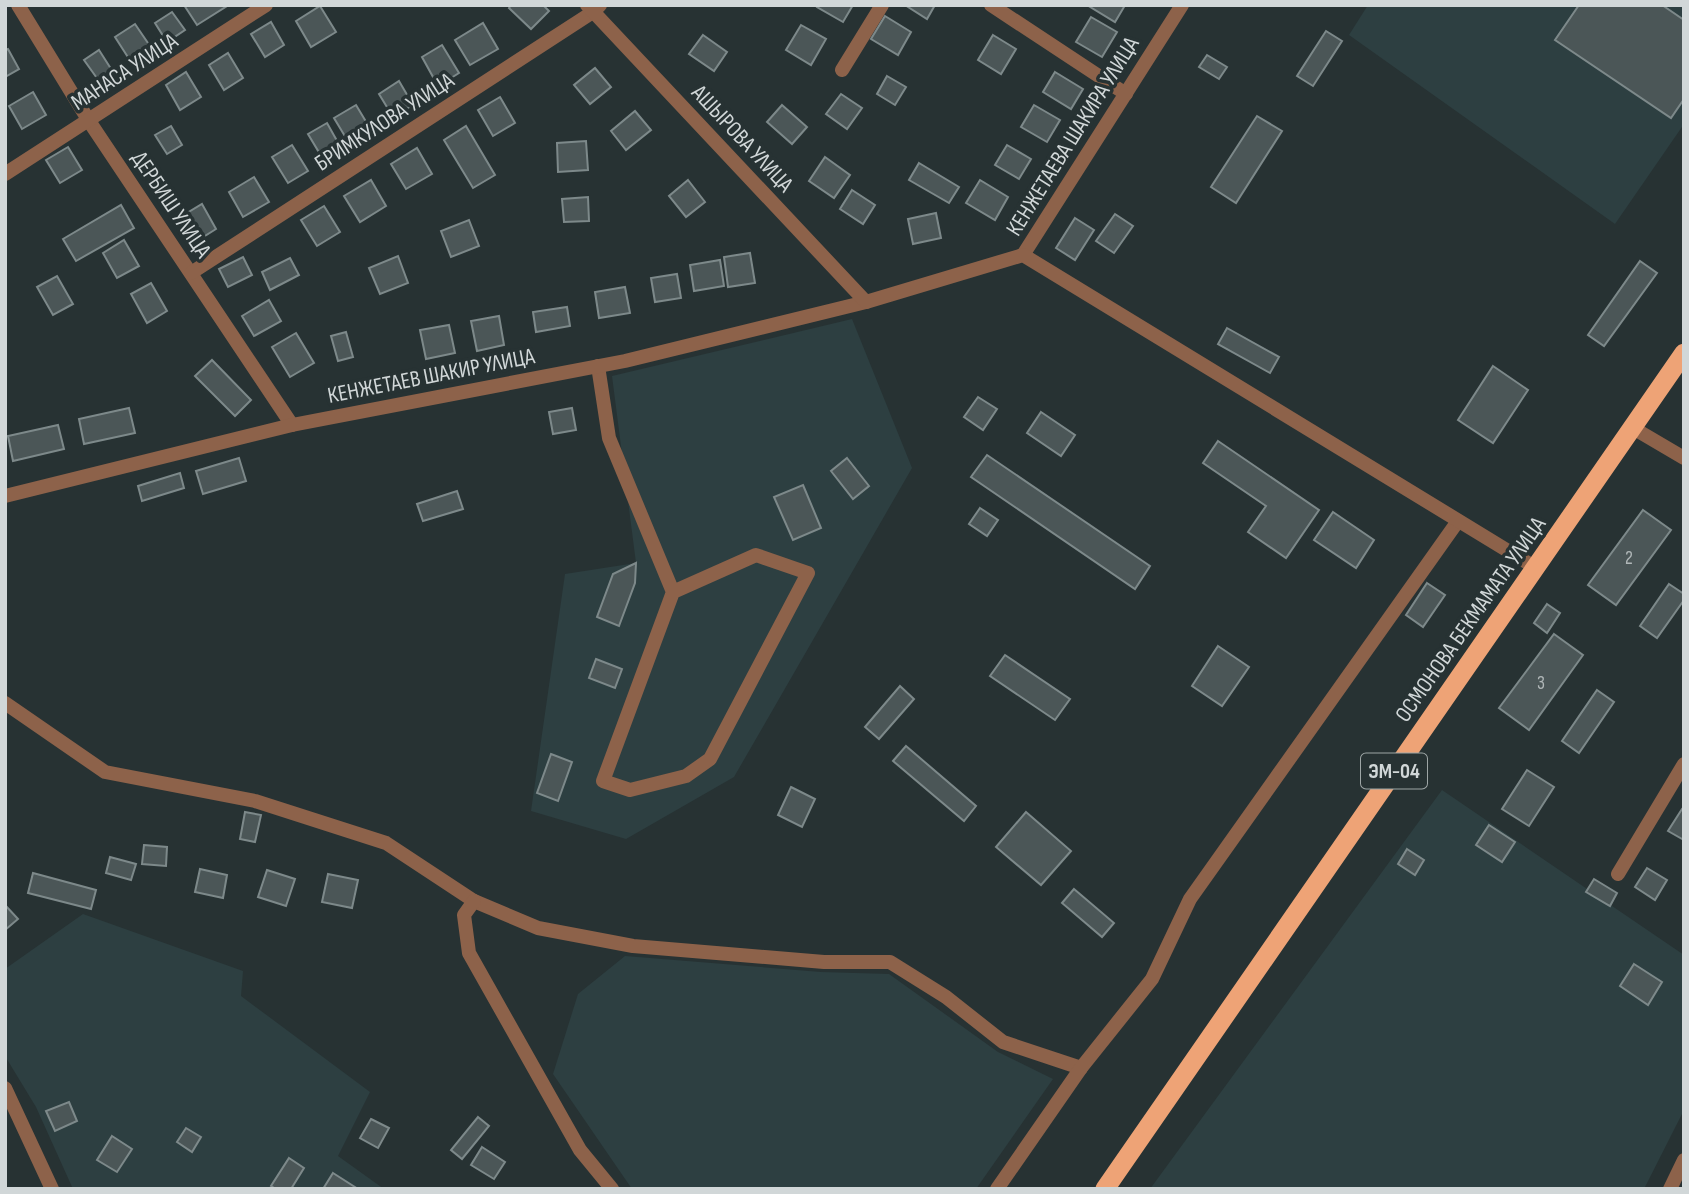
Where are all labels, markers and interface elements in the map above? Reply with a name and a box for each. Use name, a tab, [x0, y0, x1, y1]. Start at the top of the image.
street label: МАНАСА УЛИЦА	[66, 27, 183, 117]
street label: КЕНЖЕТАЕВА ШАКИРА УЛИЦА	[1000, 32, 1146, 241]
street label: БРИМКУЛОВА УЛИЦА	[310, 66, 460, 177]
street label: АШЫРОВА УЛИЦА	[685, 78, 799, 198]
street label: ДЕРБИШ УЛИЦА	[125, 146, 217, 264]
street label: КЕНЖЕТАЕВ ШАКИР УЛИЦА	[325, 342, 537, 410]
street label: ОСМОНОВА БЕКМАМАТА УЛИЦА	[1389, 512, 1552, 728]
house number: 2	[1625, 547, 1633, 570]
house number: 3	[1537, 672, 1545, 695]
road number: ЭМ-04	[1361, 754, 1427, 788]

